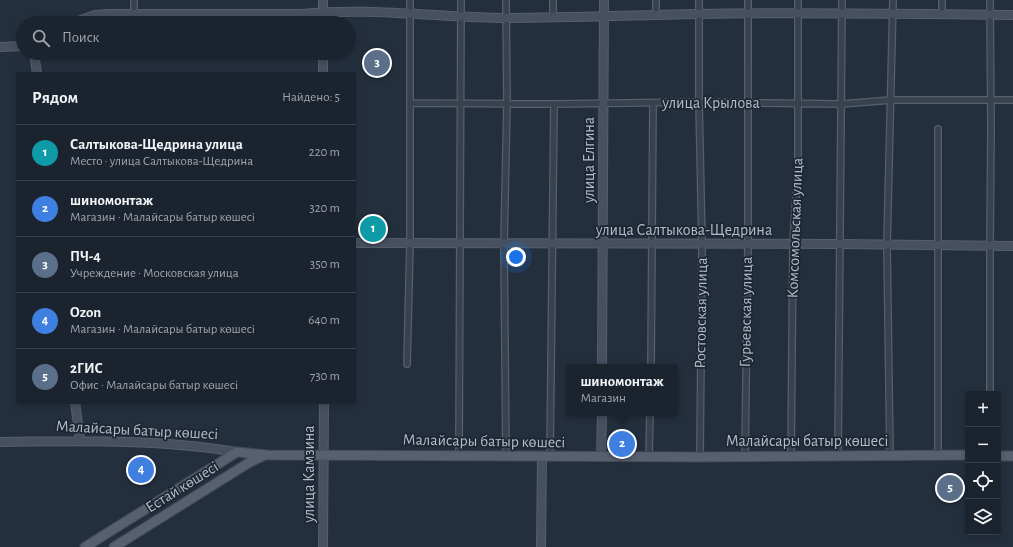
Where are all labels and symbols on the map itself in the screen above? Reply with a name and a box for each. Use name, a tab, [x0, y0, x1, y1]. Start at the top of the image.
pin: 3	[364, 48, 390, 78]
street label: улица Крылова	[661, 95, 760, 112]
street label: улица Елгина	[581, 117, 598, 204]
street label: Комсомольская улица	[785, 157, 806, 299]
pin: 1	[360, 214, 386, 244]
street label: улица Салтыкова-Щедрина	[595, 222, 772, 239]
your location	[506, 247, 526, 267]
street label: Ростовская улица	[692, 257, 711, 369]
street label: Гурьевская улица	[737, 257, 756, 368]
street label: Малайсары батыр көшесі	[55, 418, 219, 442]
street label: улица Камзина	[301, 425, 318, 524]
pin: 2	[609, 429, 635, 459]
street label: Малайсары батыр көшесі	[403, 432, 565, 450]
street label: Малайсары батыр көшесі	[726, 433, 888, 449]
pin: 4	[128, 455, 154, 485]
street label: Естай көшесі	[143, 458, 221, 516]
pin: 5	[937, 473, 963, 503]

